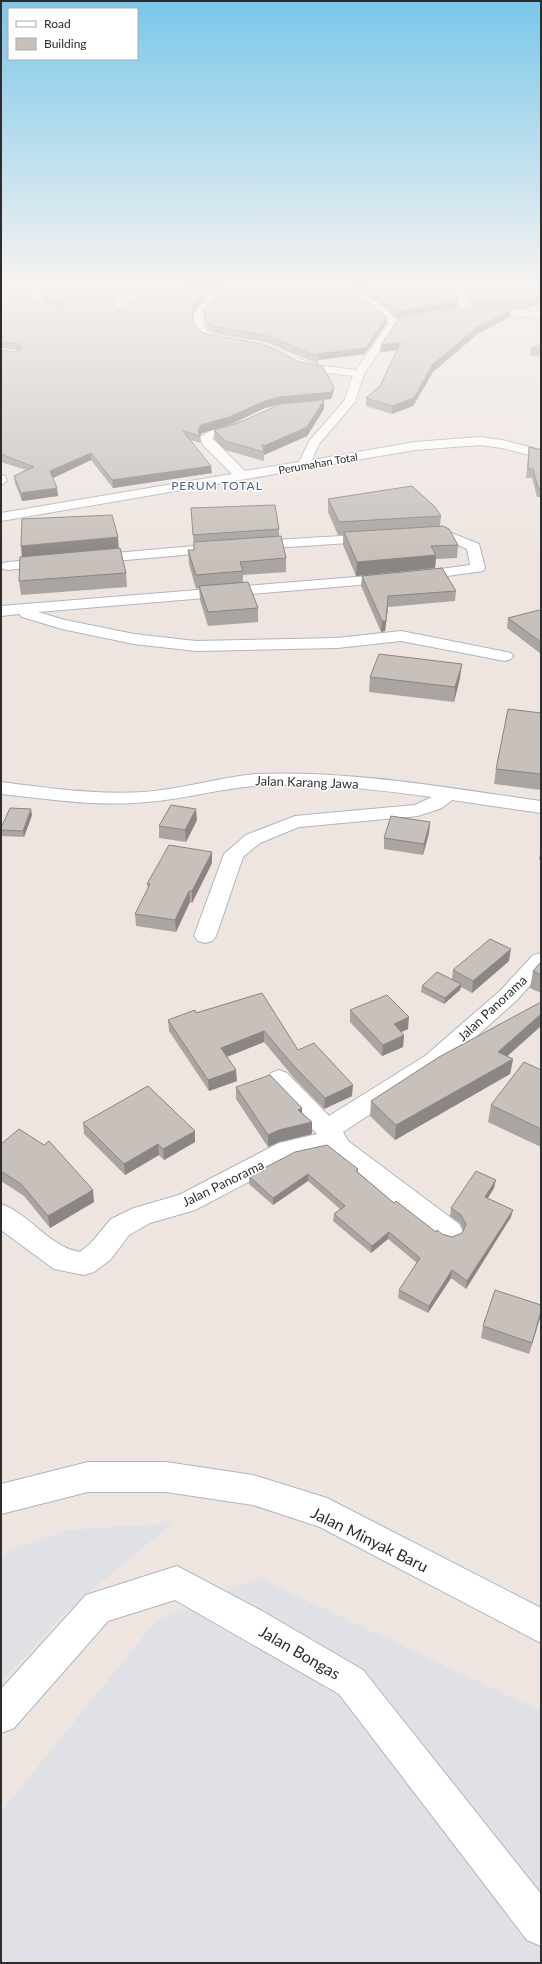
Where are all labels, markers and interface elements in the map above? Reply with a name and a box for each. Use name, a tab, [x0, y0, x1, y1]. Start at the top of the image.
legend	[8, 8, 138, 60]
text: Road	[44, 16, 71, 31]
text: Building	[44, 36, 87, 51]
street label: Perumahan Total	[277, 450, 359, 476]
district label: PERUM TOTAL	[171, 478, 263, 493]
street label: Jalan Karang Jawa	[255, 772, 359, 792]
street label: Jalan Panorama	[454, 972, 530, 1044]
street label: Jalan Panorama	[180, 1156, 266, 1210]
street label: Jalan Minyak Baru	[308, 1502, 432, 1576]
street label: Jalan Bongas	[256, 1621, 344, 1683]

